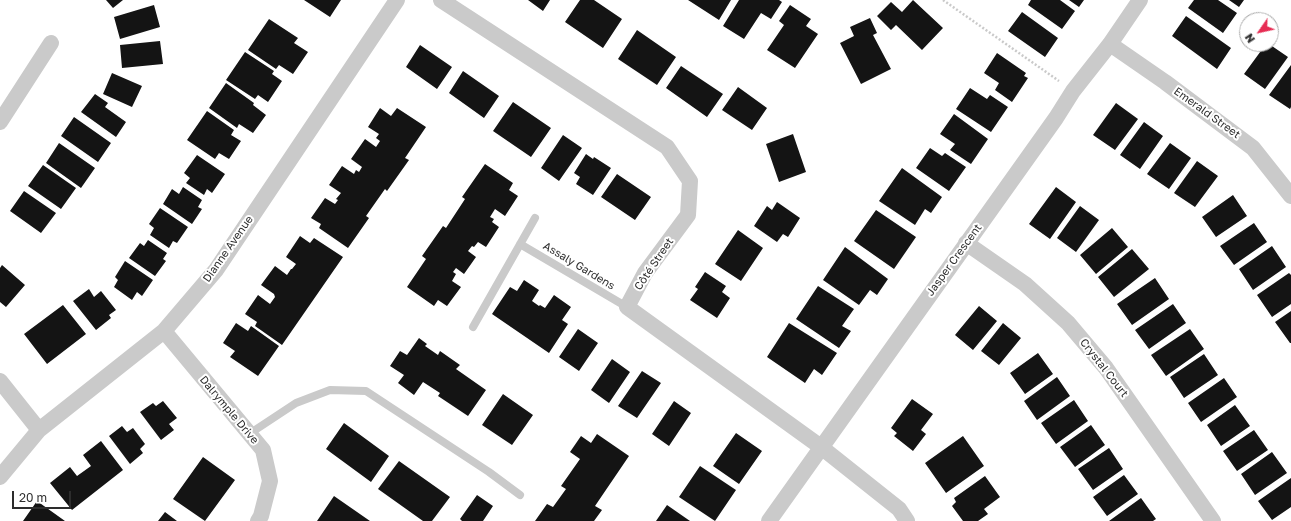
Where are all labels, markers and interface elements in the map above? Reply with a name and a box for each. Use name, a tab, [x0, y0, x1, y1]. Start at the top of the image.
north arrow	[1239, 12, 1279, 52]
text: N	[1242, 31, 1257, 46]
street label: Emerald Street	[1171, 85, 1243, 141]
street label: Dianne Avenue	[200, 213, 256, 285]
street label: Jasper Crescent	[923, 221, 985, 299]
street label: Côté Street	[632, 235, 676, 293]
street label: Assaly Gardens	[541, 239, 617, 293]
street label: Crystal Court	[1077, 336, 1131, 400]
street label: Dalrymple Drive	[197, 373, 261, 447]
scale bar	[14, 483, 73, 509]
text: 20 m	[19, 490, 47, 505]

